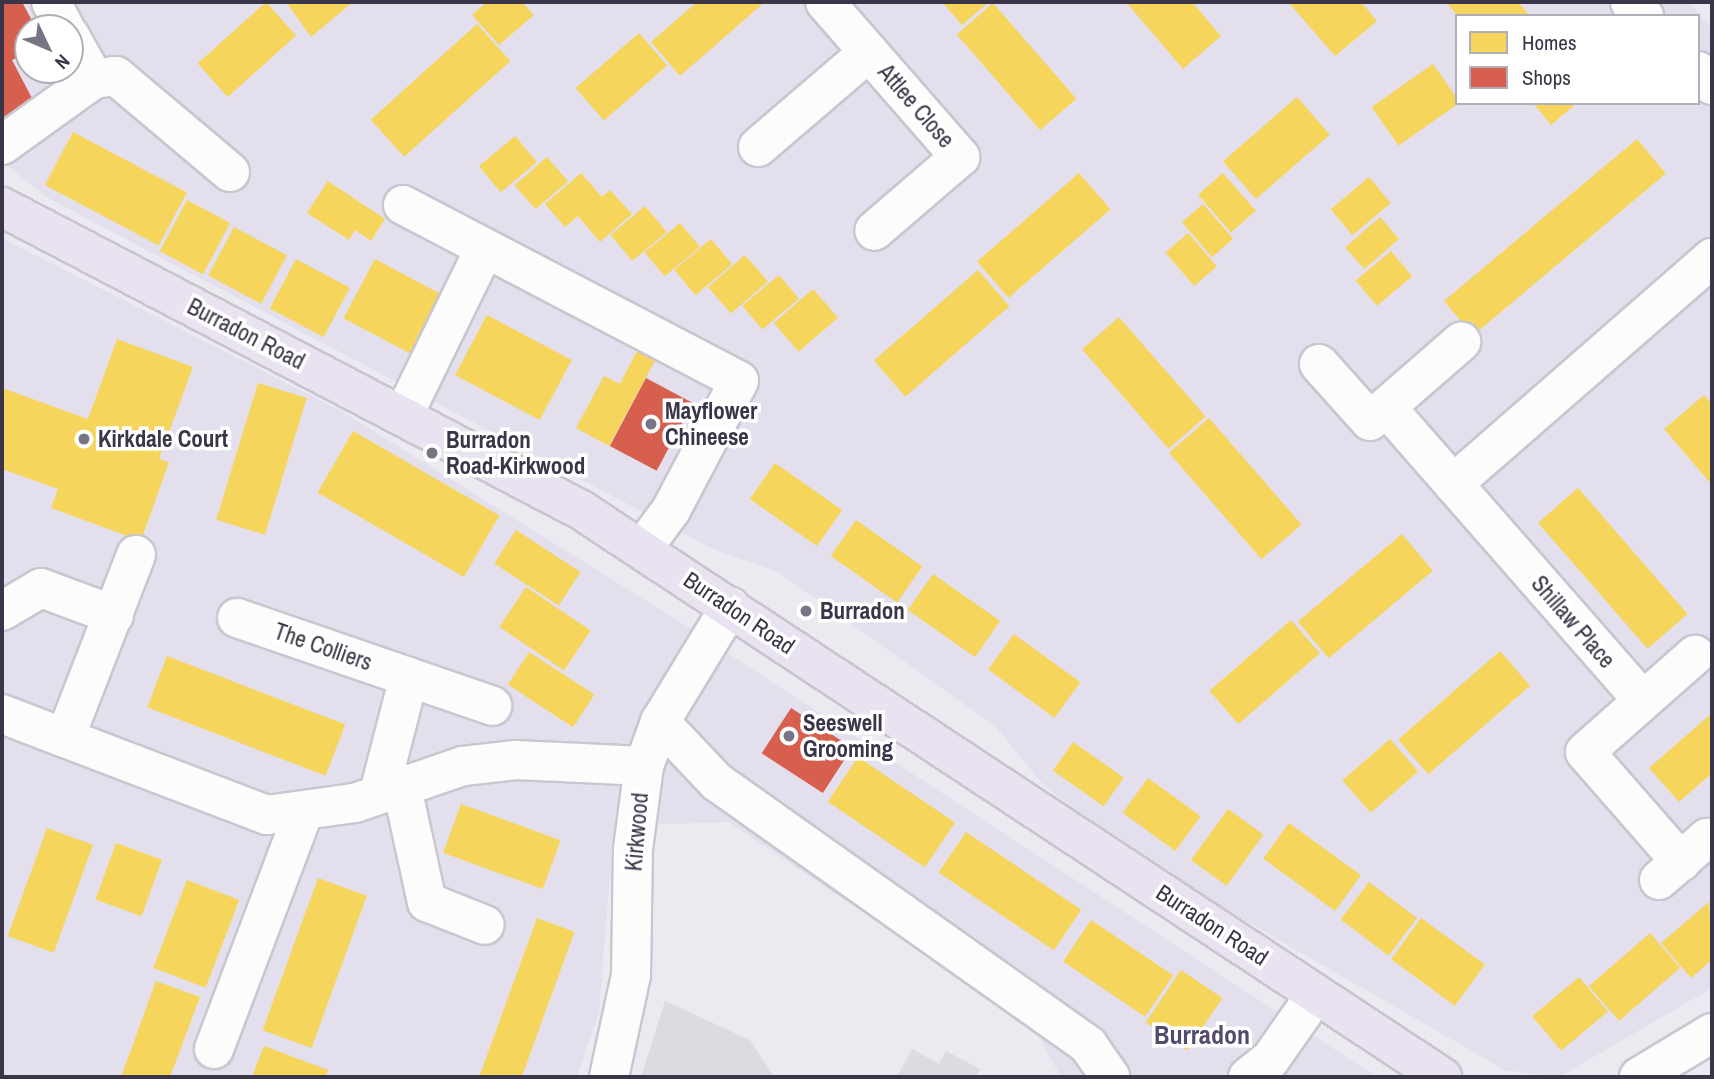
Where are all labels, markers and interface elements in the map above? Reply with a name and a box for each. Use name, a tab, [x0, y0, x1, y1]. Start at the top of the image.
north arrow	[14, 14, 84, 84]
legend	[1455, 14, 1700, 105]
text: Homes	[1522, 28, 1577, 57]
text: N	[49, 49, 76, 75]
street label: Attlee Close	[872, 59, 960, 153]
text: Shops	[1522, 63, 1571, 92]
street label: Burradon Road	[183, 293, 309, 375]
place label: Mayflower Chineese	[665, 397, 757, 451]
marker: Mayflower Chineese	[643, 416, 659, 432]
place label: Kirkdale Court	[98, 425, 228, 453]
place label: Burradon Road-Kirkwood	[446, 426, 585, 480]
marker: Kirkdale Court	[76, 431, 92, 447]
marker: Burradon Road-Kirkwood	[424, 445, 440, 461]
street label: Burradon Road	[678, 566, 800, 660]
street label: Shillaw Place	[1525, 570, 1621, 674]
place label: Burradon	[820, 597, 905, 625]
marker: Burradon	[798, 603, 814, 619]
street label: The Colliers	[270, 617, 376, 677]
place label: Seeswell Grooming	[803, 709, 893, 763]
marker: Seeswell Grooming	[781, 728, 797, 744]
street label: Kirkwood	[620, 792, 654, 872]
street label: Burradon Road	[1151, 879, 1273, 971]
district label: Burradon	[1154, 1019, 1250, 1051]

